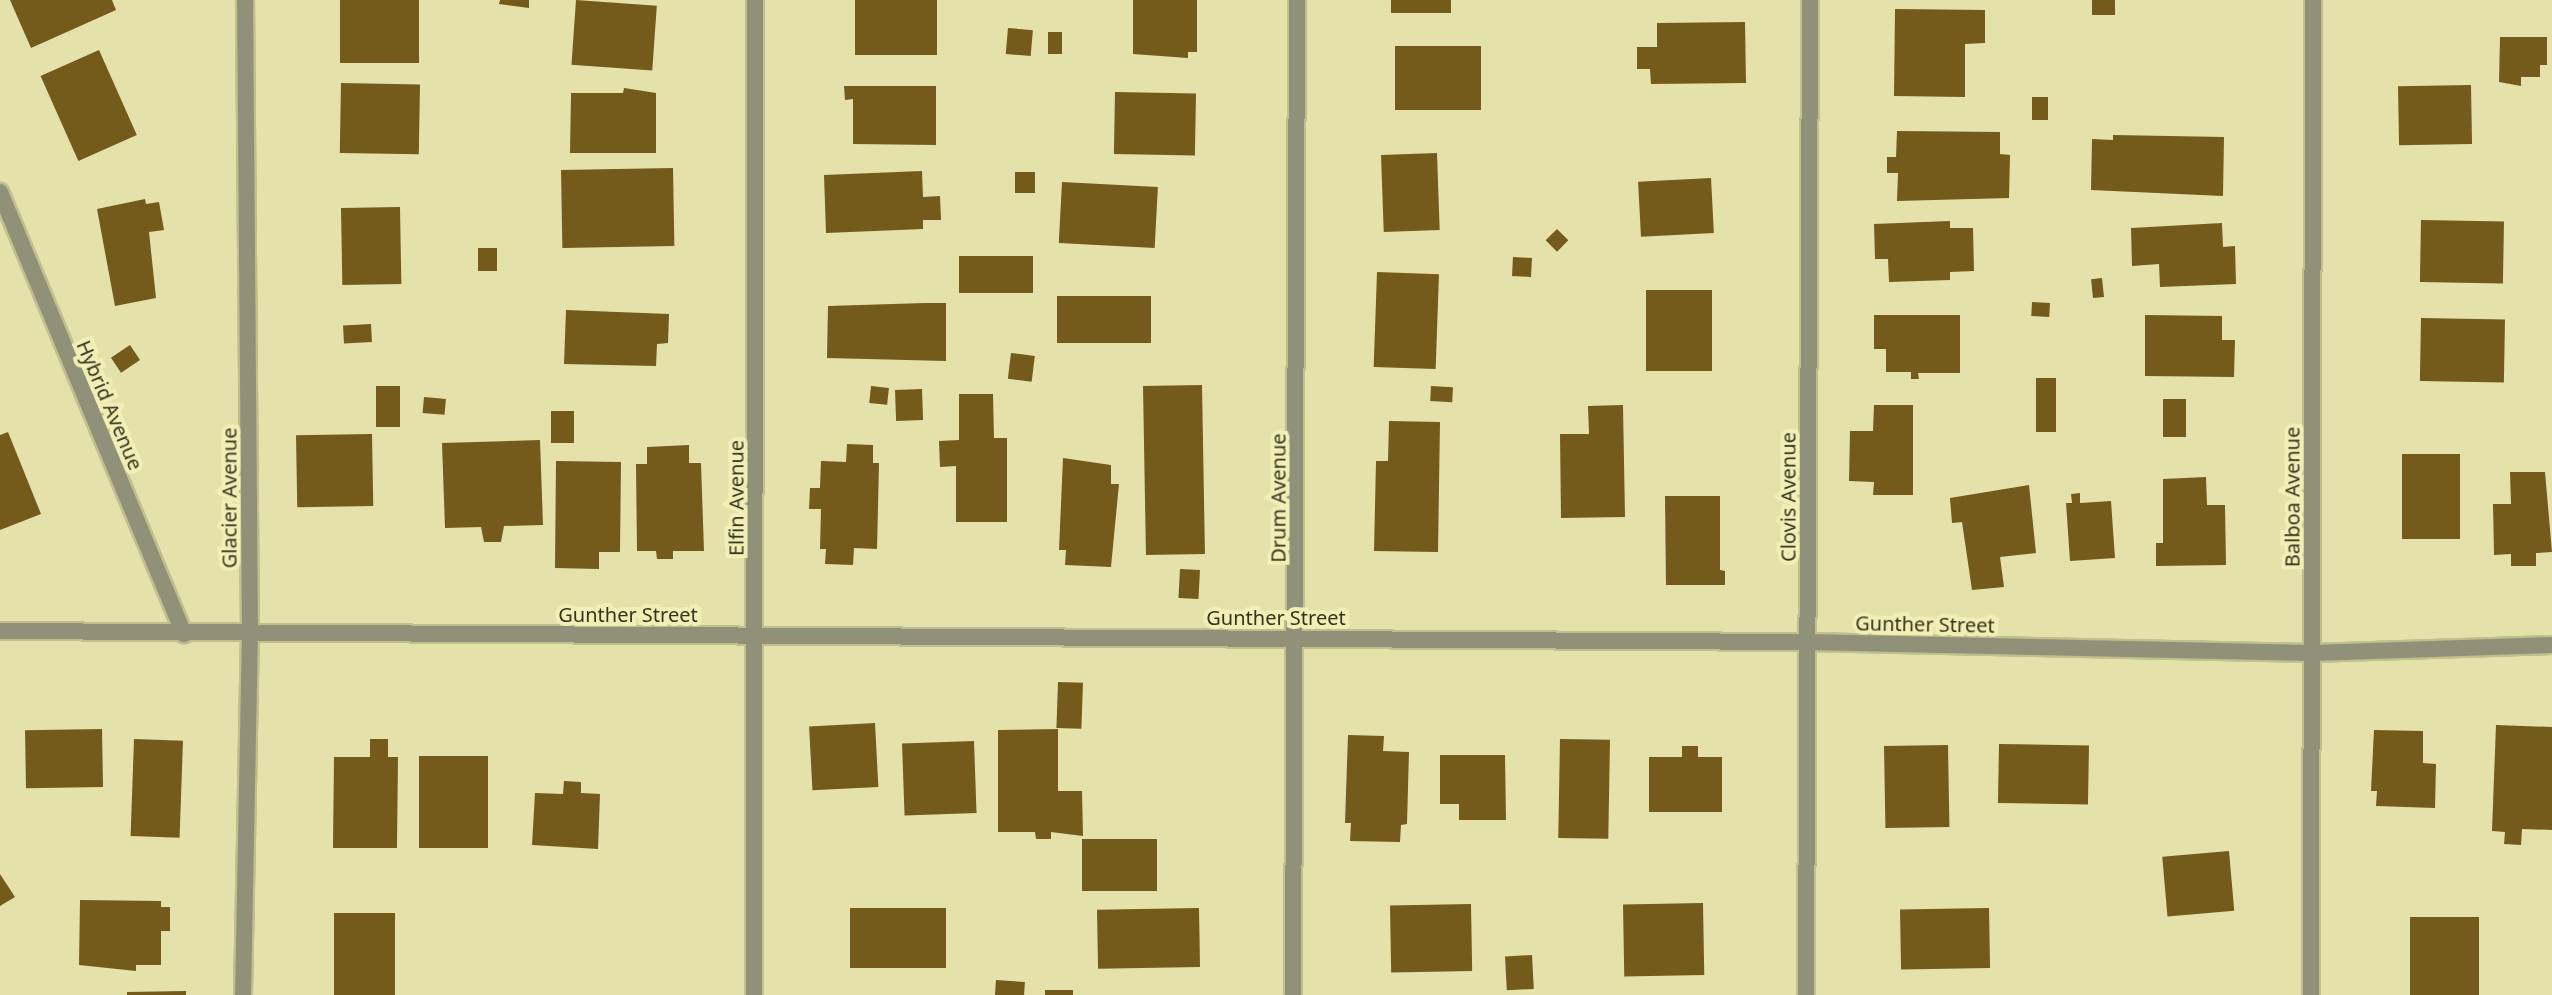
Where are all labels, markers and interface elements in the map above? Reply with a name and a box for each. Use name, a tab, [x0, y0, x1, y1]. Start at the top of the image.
street label: Hybrid Avenue	[72, 337, 148, 473]
street label: Balboa Avenue	[2280, 427, 2304, 567]
street label: Glacier Avenue	[217, 428, 241, 568]
street label: Clovis Avenue	[1776, 432, 1800, 562]
street label: Drum Avenue	[1266, 433, 1290, 563]
street label: Elfin Avenue	[724, 440, 748, 556]
street label: Gunther Street	[558, 602, 698, 626]
street label: Gunther Street	[1206, 605, 1346, 629]
street label: Gunther Street	[1855, 611, 1995, 637]

